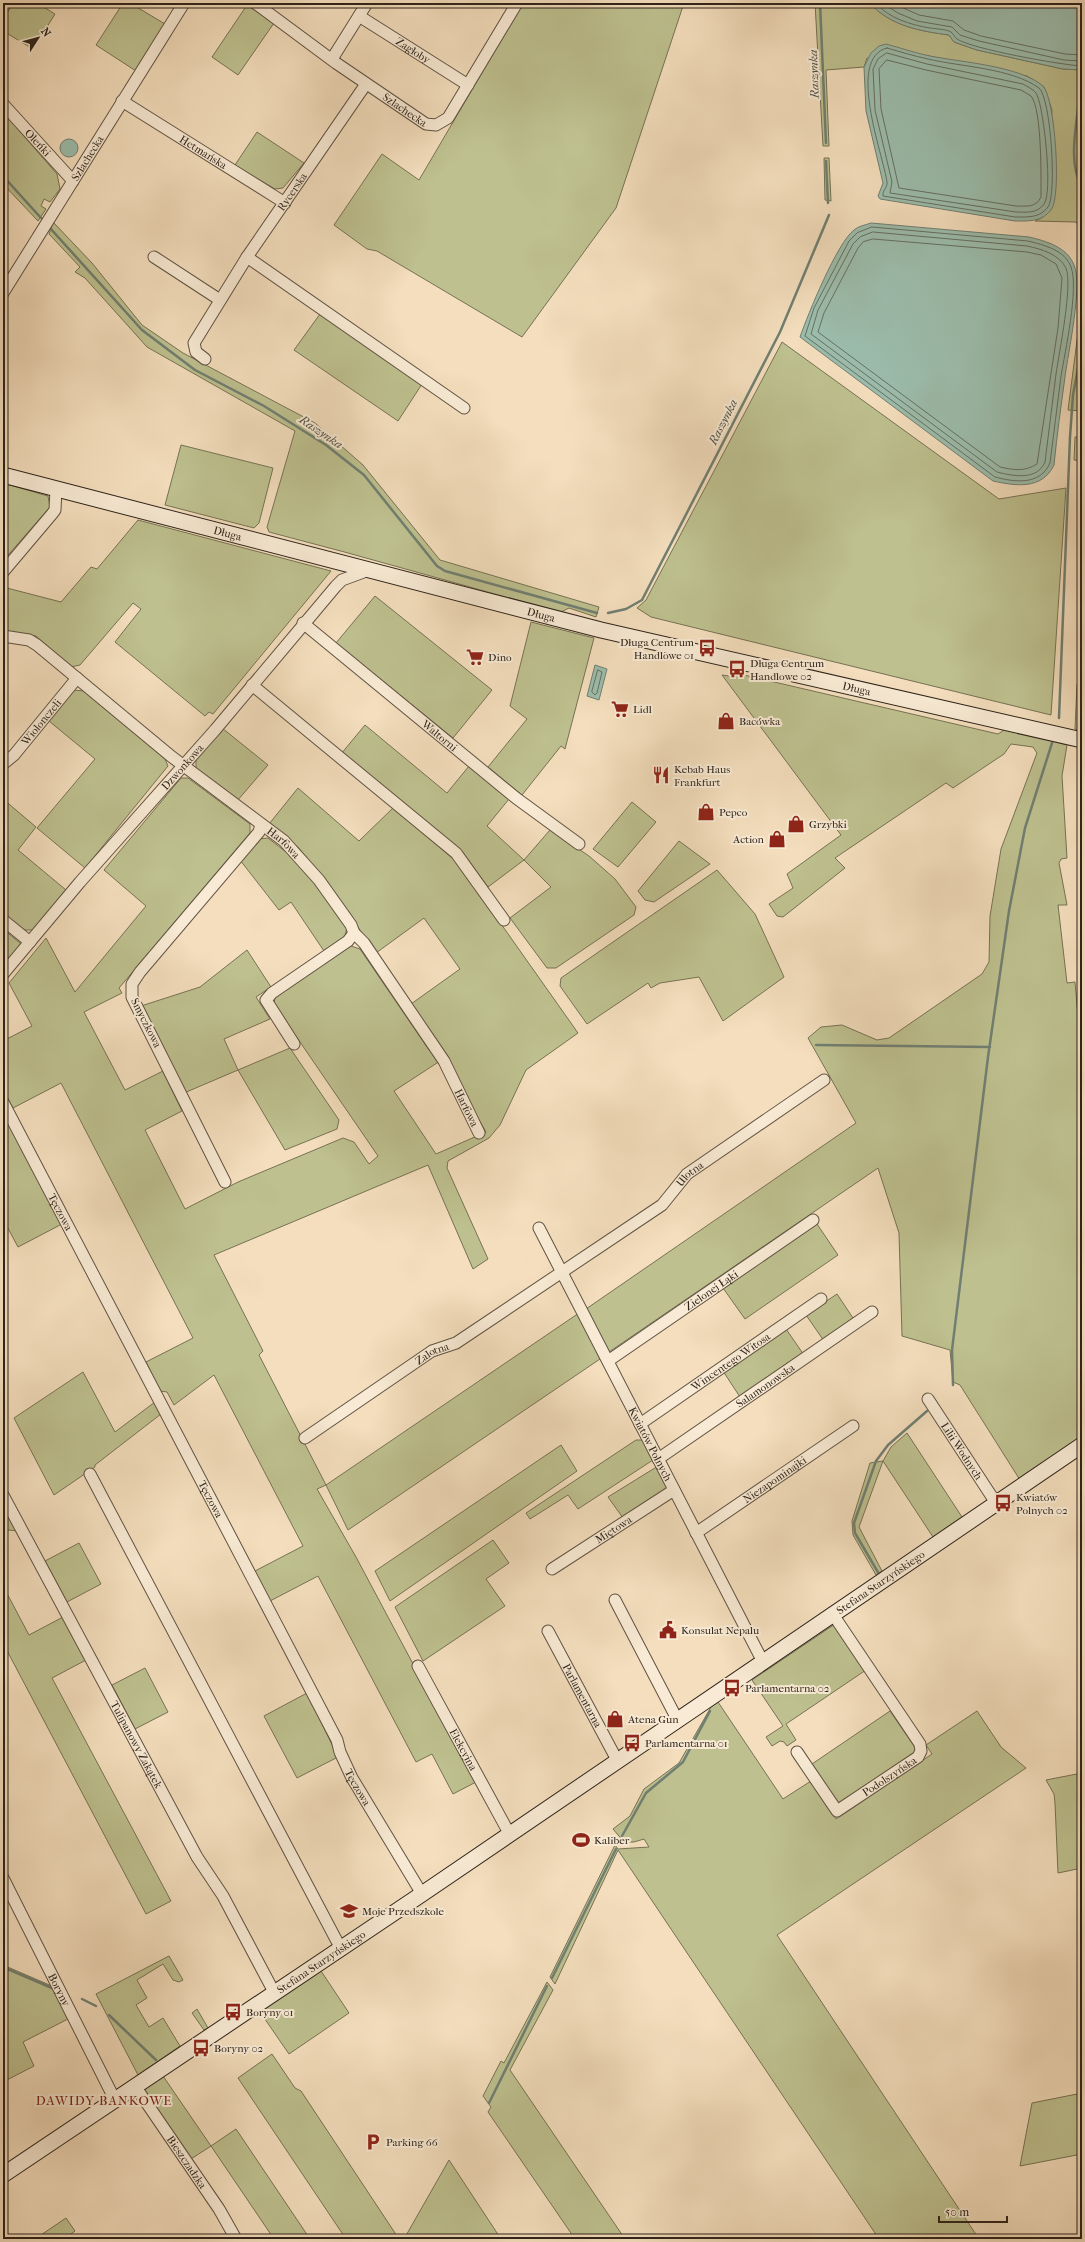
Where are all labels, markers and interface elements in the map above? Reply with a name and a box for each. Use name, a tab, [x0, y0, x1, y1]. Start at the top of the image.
north arrow	[18, 18, 58, 58]
text: N	[38, 25, 54, 40]
street label: Zagłoby	[393, 35, 434, 67]
water label: Raszynka	[806, 49, 822, 100]
street label: Szlachecka	[380, 90, 430, 130]
street label: Oleńki	[22, 126, 54, 159]
street label: Szlachecka	[68, 132, 107, 183]
street label: Hetmańska	[177, 132, 230, 172]
street label: Rycerska	[274, 169, 310, 213]
water label: Raszynka	[705, 397, 740, 448]
water label: Raszynka	[296, 412, 345, 452]
street label: Długa	[212, 523, 244, 543]
street label: Długa	[526, 605, 558, 625]
place label: Długa Centrum Handlowe 01	[620, 636, 695, 662]
bus stop icon: Długa Centrum Handlowe 01	[697, 638, 717, 658]
supermarket icon: Dino	[465, 647, 485, 667]
place label: Dino	[488, 651, 512, 664]
place label: Długa Centrum Handlowe 02	[750, 657, 825, 683]
bus stop icon: Długa Centrum Handlowe 02	[727, 659, 747, 679]
street label: Długa	[841, 679, 873, 698]
street label: Wiolonczeli	[18, 696, 64, 748]
supermarket icon: Lidl	[610, 699, 630, 719]
place label: Lidl	[633, 703, 652, 716]
shop icon: Bacówka	[716, 711, 736, 731]
place label: Bacówka	[739, 715, 781, 728]
street label: Waltorni	[419, 716, 461, 754]
street label: Dzwonkowa	[158, 740, 207, 793]
place label: Kebab Haus Frankfurt	[674, 763, 730, 789]
restaurant icon: Kebab Haus Frankfurt	[651, 765, 671, 785]
shop icon: Pepco	[696, 802, 716, 822]
place label: Pepco	[719, 806, 748, 819]
shop icon: Grzybki	[786, 814, 806, 834]
place label: Grzybki	[809, 818, 848, 831]
street label: Harfowa	[265, 824, 304, 862]
shop icon: Action	[767, 829, 787, 849]
place label: Action	[732, 833, 765, 846]
street label: Smyczkowa	[128, 996, 164, 1051]
street label: Harfowa	[452, 1087, 482, 1130]
street label: Ulotna	[673, 1158, 706, 1189]
street label: Tęczowa	[45, 1191, 76, 1233]
street label: Zielonej Łąki	[682, 1267, 741, 1313]
street label: Wincentego Witosa	[688, 1329, 773, 1394]
street label: Zalotna	[413, 1339, 451, 1367]
street label: Salamonowska	[733, 1360, 798, 1410]
street label: Kwiatów Polnych	[626, 1405, 675, 1484]
street label: Lilii Wodnych	[938, 1420, 986, 1483]
street label: Niezapominajki	[740, 1453, 809, 1506]
street label: Tęczowa	[196, 1478, 226, 1521]
place label: Kwiatów Polnych 02	[1016, 1491, 1068, 1517]
bus stop icon: Kwiatów Polnych 02	[993, 1493, 1013, 1513]
street label: Miętowa	[592, 1512, 635, 1546]
street label: Stefana Starzyńskiego	[834, 1547, 927, 1617]
public building icon: Konsulat Nepalu	[658, 1620, 678, 1640]
place label: Konsulat Nepalu	[681, 1624, 760, 1637]
street label: Parlamentarna	[560, 1661, 605, 1730]
bus stop icon: Parlamentarna 02	[722, 1678, 742, 1698]
place label: Parlamentarna 02	[745, 1682, 830, 1695]
street label: Tulipanowy Zakątek	[108, 1699, 166, 1791]
shop icon: Atena Gun	[605, 1709, 625, 1729]
place label: Atena Gun	[627, 1713, 679, 1726]
street label: Elekcyjna	[447, 1726, 481, 1773]
bus stop icon: Parlamentarna 01	[622, 1733, 642, 1753]
place label: Parlamentarna 01	[645, 1737, 728, 1750]
street label: Podolszyńska	[860, 1753, 920, 1799]
street label: Tęczowa	[342, 1767, 374, 1809]
sports icon: Kaliber	[571, 1830, 591, 1850]
place label: Kaliber	[594, 1834, 630, 1847]
school or university icon: Moje Przedszkole	[339, 1901, 359, 1921]
place label: Moje Przedszkole	[362, 1905, 445, 1918]
street label: Stefana Starzyńskiego	[274, 1927, 368, 1996]
street label: Boryny	[46, 1971, 74, 2009]
bus stop icon: Boryny 01	[223, 2002, 243, 2022]
place label: Boryny 01	[246, 2006, 293, 2019]
bus stop icon: Boryny 02	[191, 2038, 211, 2058]
place label: Boryny 02	[214, 2042, 263, 2055]
district label: DAWIDY BANKOWE	[36, 2093, 172, 2108]
parking icon: Parking 66	[363, 2132, 383, 2152]
street label: Bieszczadzka	[164, 2133, 210, 2192]
place label: Parking 66	[386, 2136, 438, 2149]
scale bar	[939, 2198, 1007, 2224]
text: 50 m	[945, 2205, 969, 2219]

